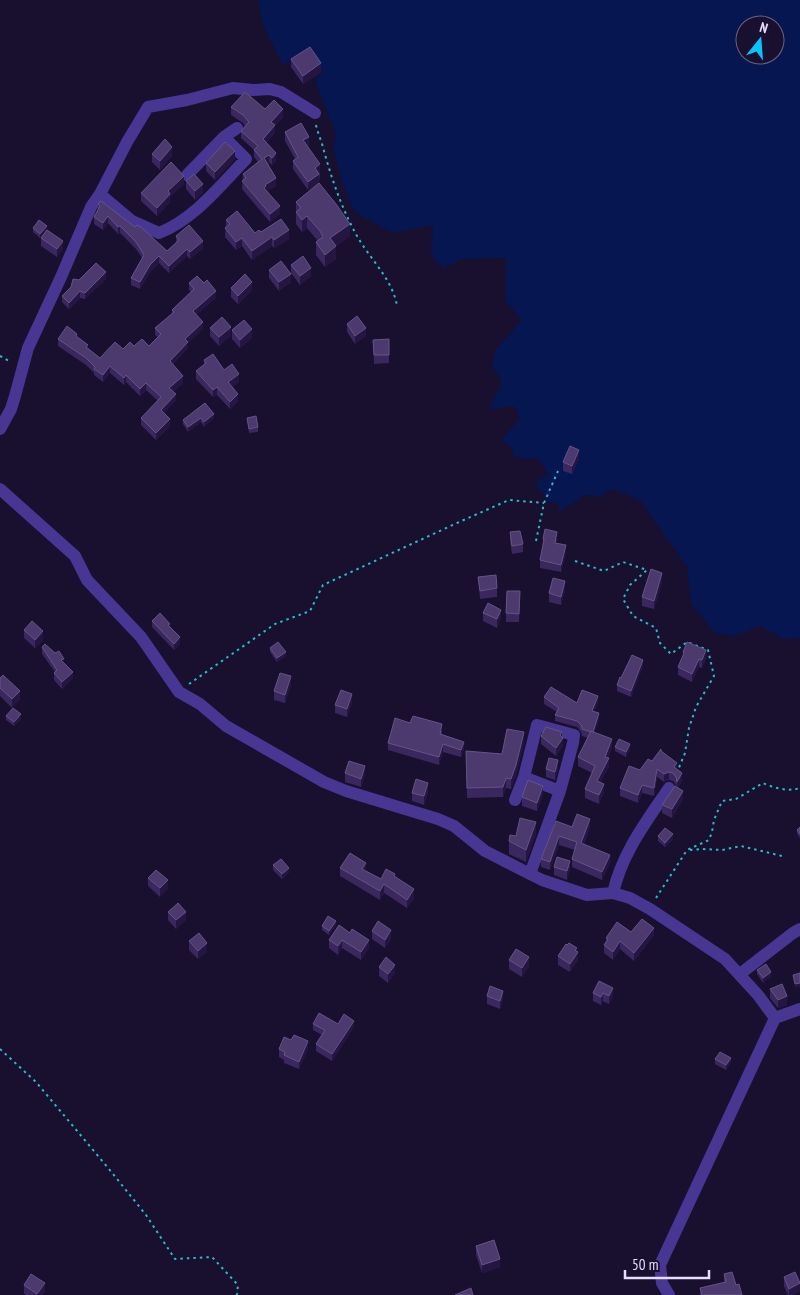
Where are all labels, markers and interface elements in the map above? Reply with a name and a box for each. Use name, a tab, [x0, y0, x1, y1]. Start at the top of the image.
north arrow	[735, 15, 785, 65]
text: N	[758, 18, 770, 37]
scale bar	[625, 1248, 709, 1280]
text: 50 m	[632, 1255, 658, 1274]

